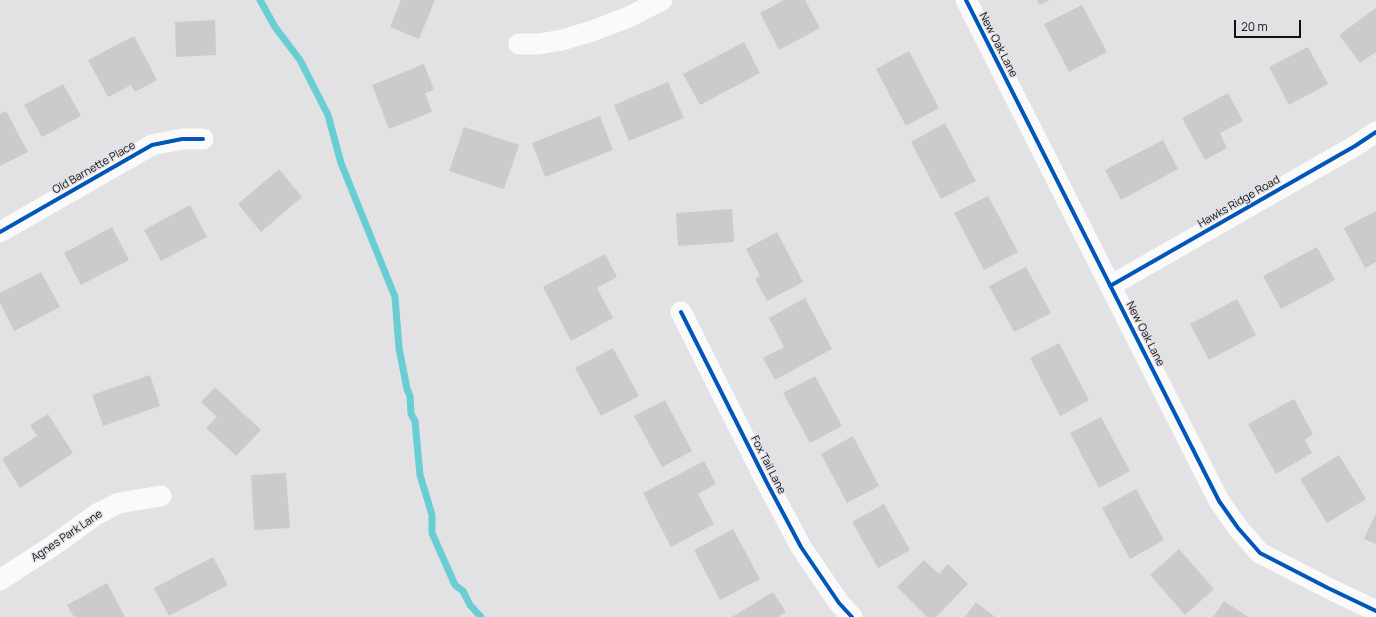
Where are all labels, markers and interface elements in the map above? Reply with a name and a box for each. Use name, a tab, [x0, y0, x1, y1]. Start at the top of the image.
street label: New Oak Lane	[976, 10, 1020, 80]
scale bar	[1236, 12, 1303, 38]
text: 20 m	[1241, 18, 1268, 35]
street label: Old Barnette Place	[50, 139, 138, 197]
street label: Hawks Ridge Road	[1196, 173, 1282, 231]
street label: New Oak Lane	[1123, 299, 1167, 369]
street label: Fox Tail Lane	[748, 434, 788, 496]
street label: Agnes Park Lane	[29, 507, 105, 565]

